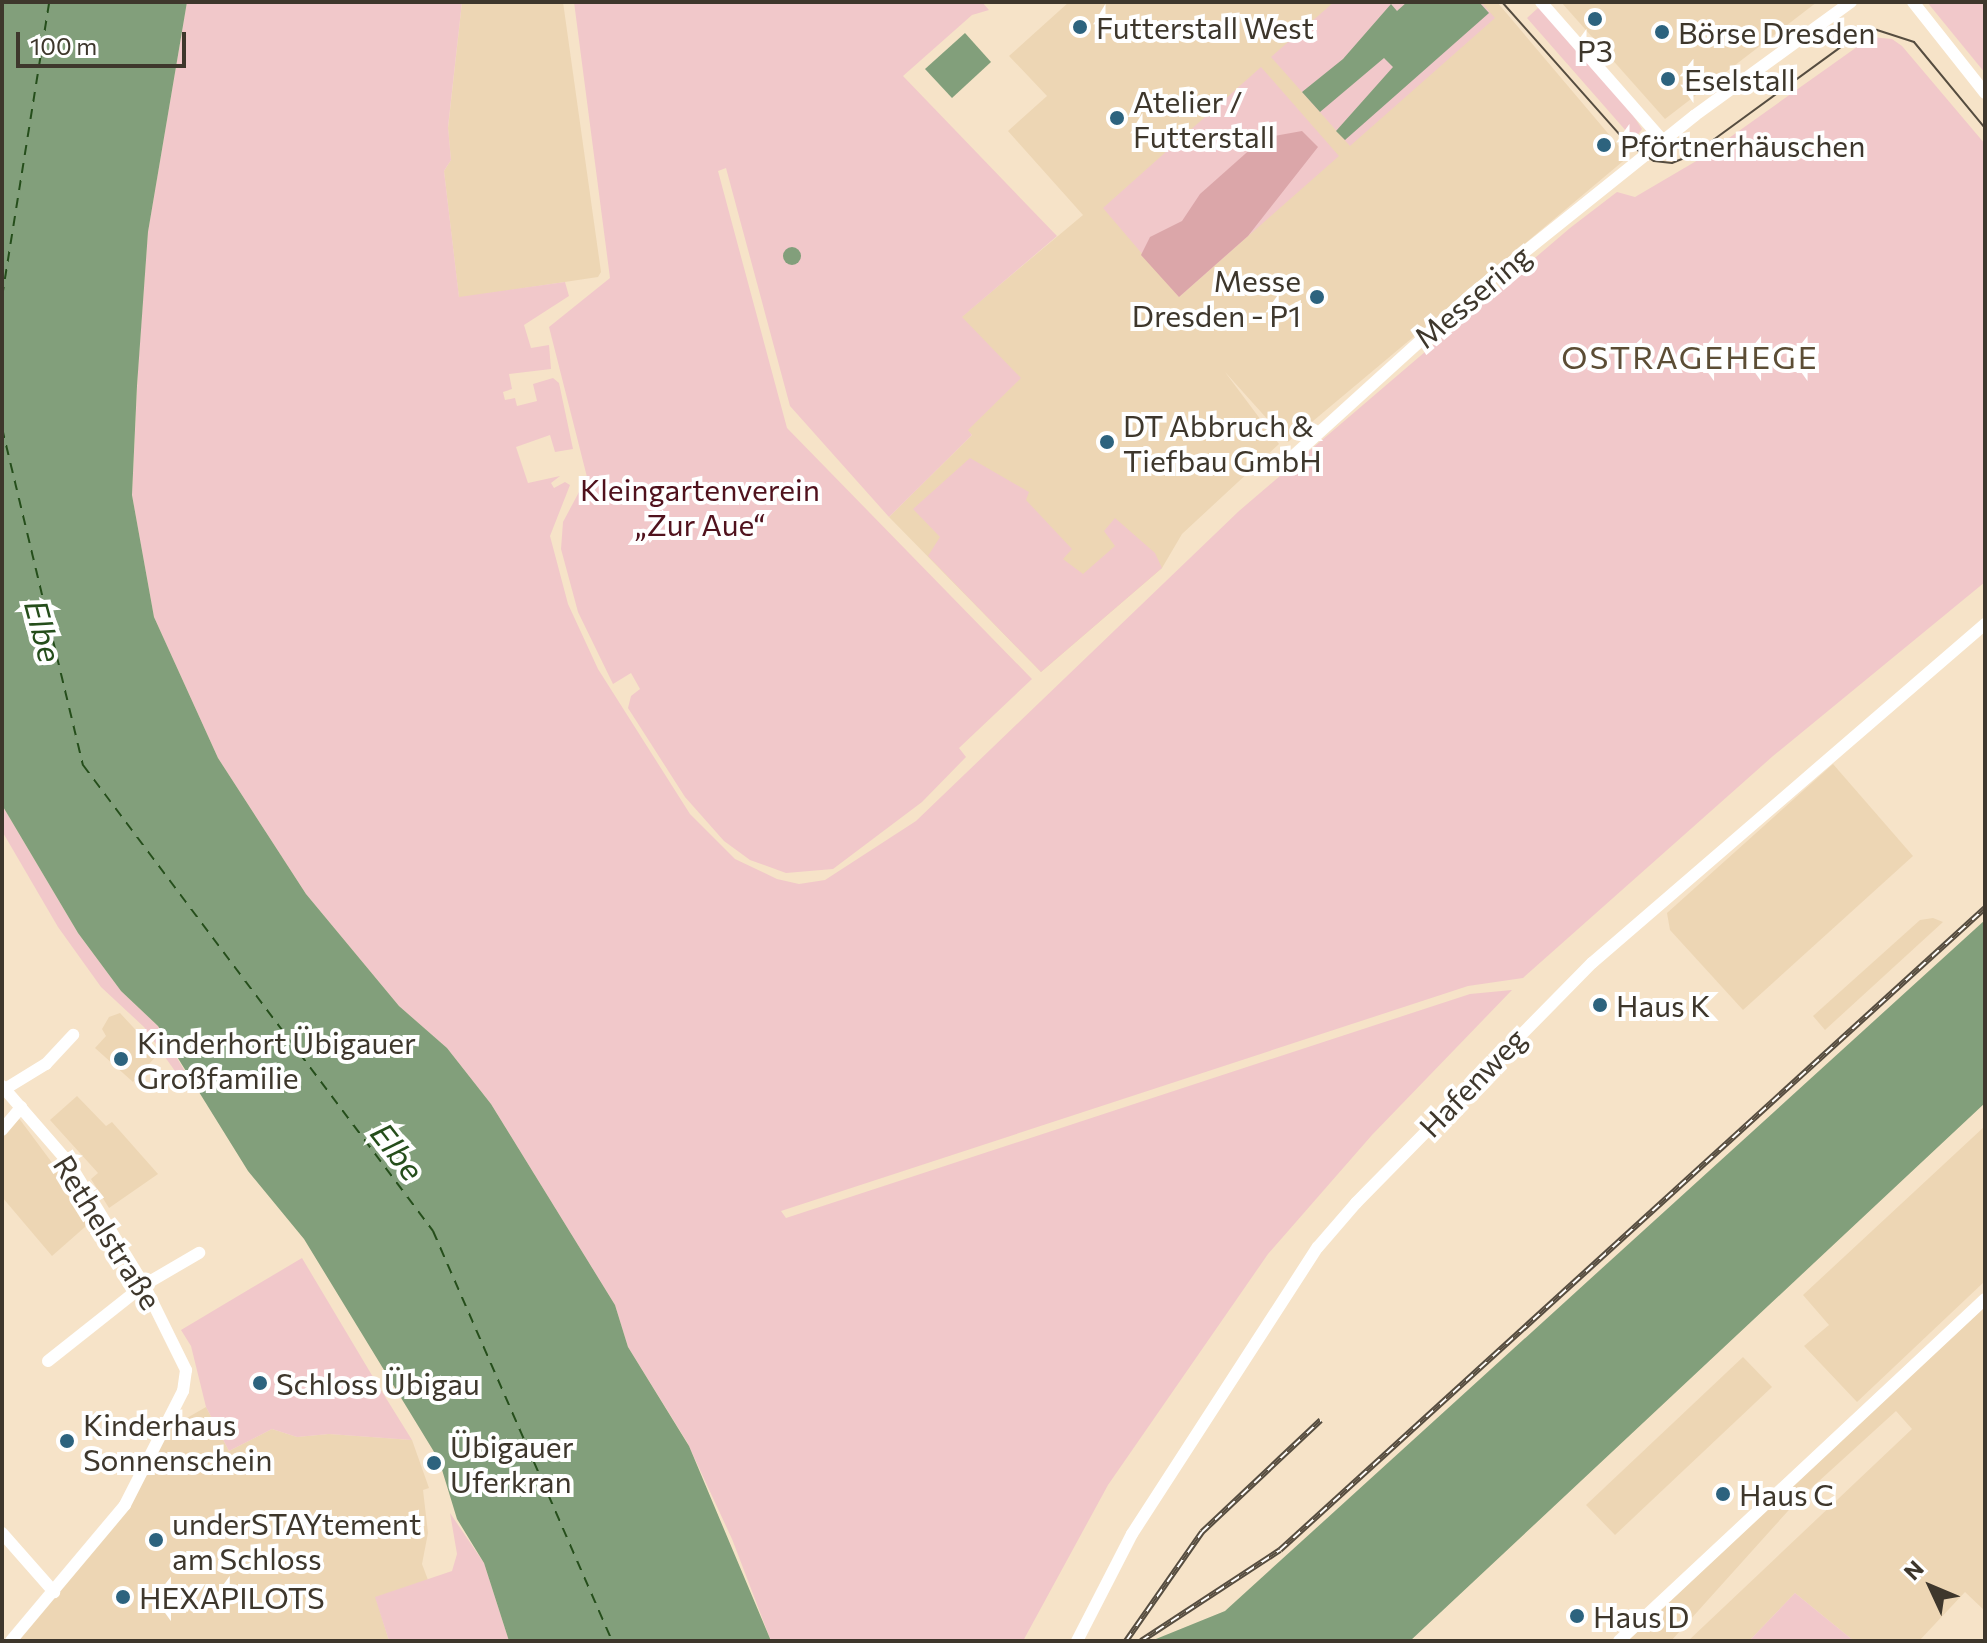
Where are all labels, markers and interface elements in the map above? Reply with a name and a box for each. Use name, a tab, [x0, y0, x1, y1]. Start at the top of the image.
place label: Futterstall West	[1096, 9, 1314, 45]
marker: P3	[1586, 10, 1604, 28]
place label: Börse Dresden	[1678, 14, 1875, 50]
scale bar	[20, 16, 190, 66]
marker: Futterstall West	[1071, 18, 1089, 36]
marker: Börse Dresden	[1653, 23, 1671, 41]
text: 100 m	[30, 31, 97, 60]
place label: P3	[1577, 32, 1613, 68]
place label: Eselstall	[1684, 61, 1796, 97]
marker: Eselstall	[1659, 70, 1677, 88]
place label: Atelier / Futterstall	[1133, 83, 1275, 154]
marker: Atelier / Futterstall	[1108, 109, 1126, 127]
place label: Pförtnerhäuschen	[1620, 127, 1865, 163]
marker: Pförtnerhäuschen	[1595, 136, 1613, 154]
street label: Messering	[1407, 237, 1537, 355]
place label: Messe Dresden - P1	[1132, 262, 1301, 332]
marker: Messe Dresden - P1	[1308, 288, 1326, 306]
district label: OSTRAGEHEGE	[1561, 337, 1819, 375]
place label: DT Abbruch & Tiefbau GmbH	[1123, 407, 1322, 478]
marker: DT Abbruch & Tiefbau GmbH	[1098, 433, 1116, 451]
park label: Kleingartenverein „Zur Aue“	[580, 471, 820, 542]
water label: Elbe	[17, 596, 71, 666]
place label: Haus K	[1616, 987, 1710, 1023]
marker: Haus K	[1591, 996, 1609, 1014]
street label: Hafenweg	[1411, 1020, 1533, 1144]
place label: Kinderhort Übigauer Großfamilie	[137, 1024, 416, 1094]
marker: Kinderhort Übigauer Großfamilie	[112, 1050, 130, 1068]
water label: Elbe	[363, 1114, 433, 1188]
street label: Rethelstraße	[46, 1148, 170, 1316]
place label: Schloss Übigau	[276, 1365, 480, 1401]
marker: Schloss Übigau	[251, 1374, 269, 1392]
place label: Kinderhaus Sonnenschein	[83, 1406, 272, 1476]
place label: Übigauer Uferkran	[450, 1428, 574, 1498]
marker: Kinderhaus Sonnenschein	[58, 1432, 76, 1450]
marker: Übigauer Uferkran	[425, 1454, 443, 1472]
place label: Haus C	[1739, 1476, 1834, 1512]
marker: Haus C	[1714, 1485, 1732, 1503]
place label: underSTAYtement am Schloss	[172, 1505, 421, 1576]
marker: underSTAYtement am Schloss	[147, 1531, 165, 1549]
north arrow	[1891, 1547, 1971, 1627]
text: N	[1898, 1555, 1929, 1585]
place label: HEXAPILOTS	[139, 1579, 325, 1615]
marker: HEXAPILOTS	[114, 1588, 132, 1606]
place label: Haus D	[1593, 1598, 1689, 1634]
marker: Haus D	[1568, 1607, 1586, 1625]

